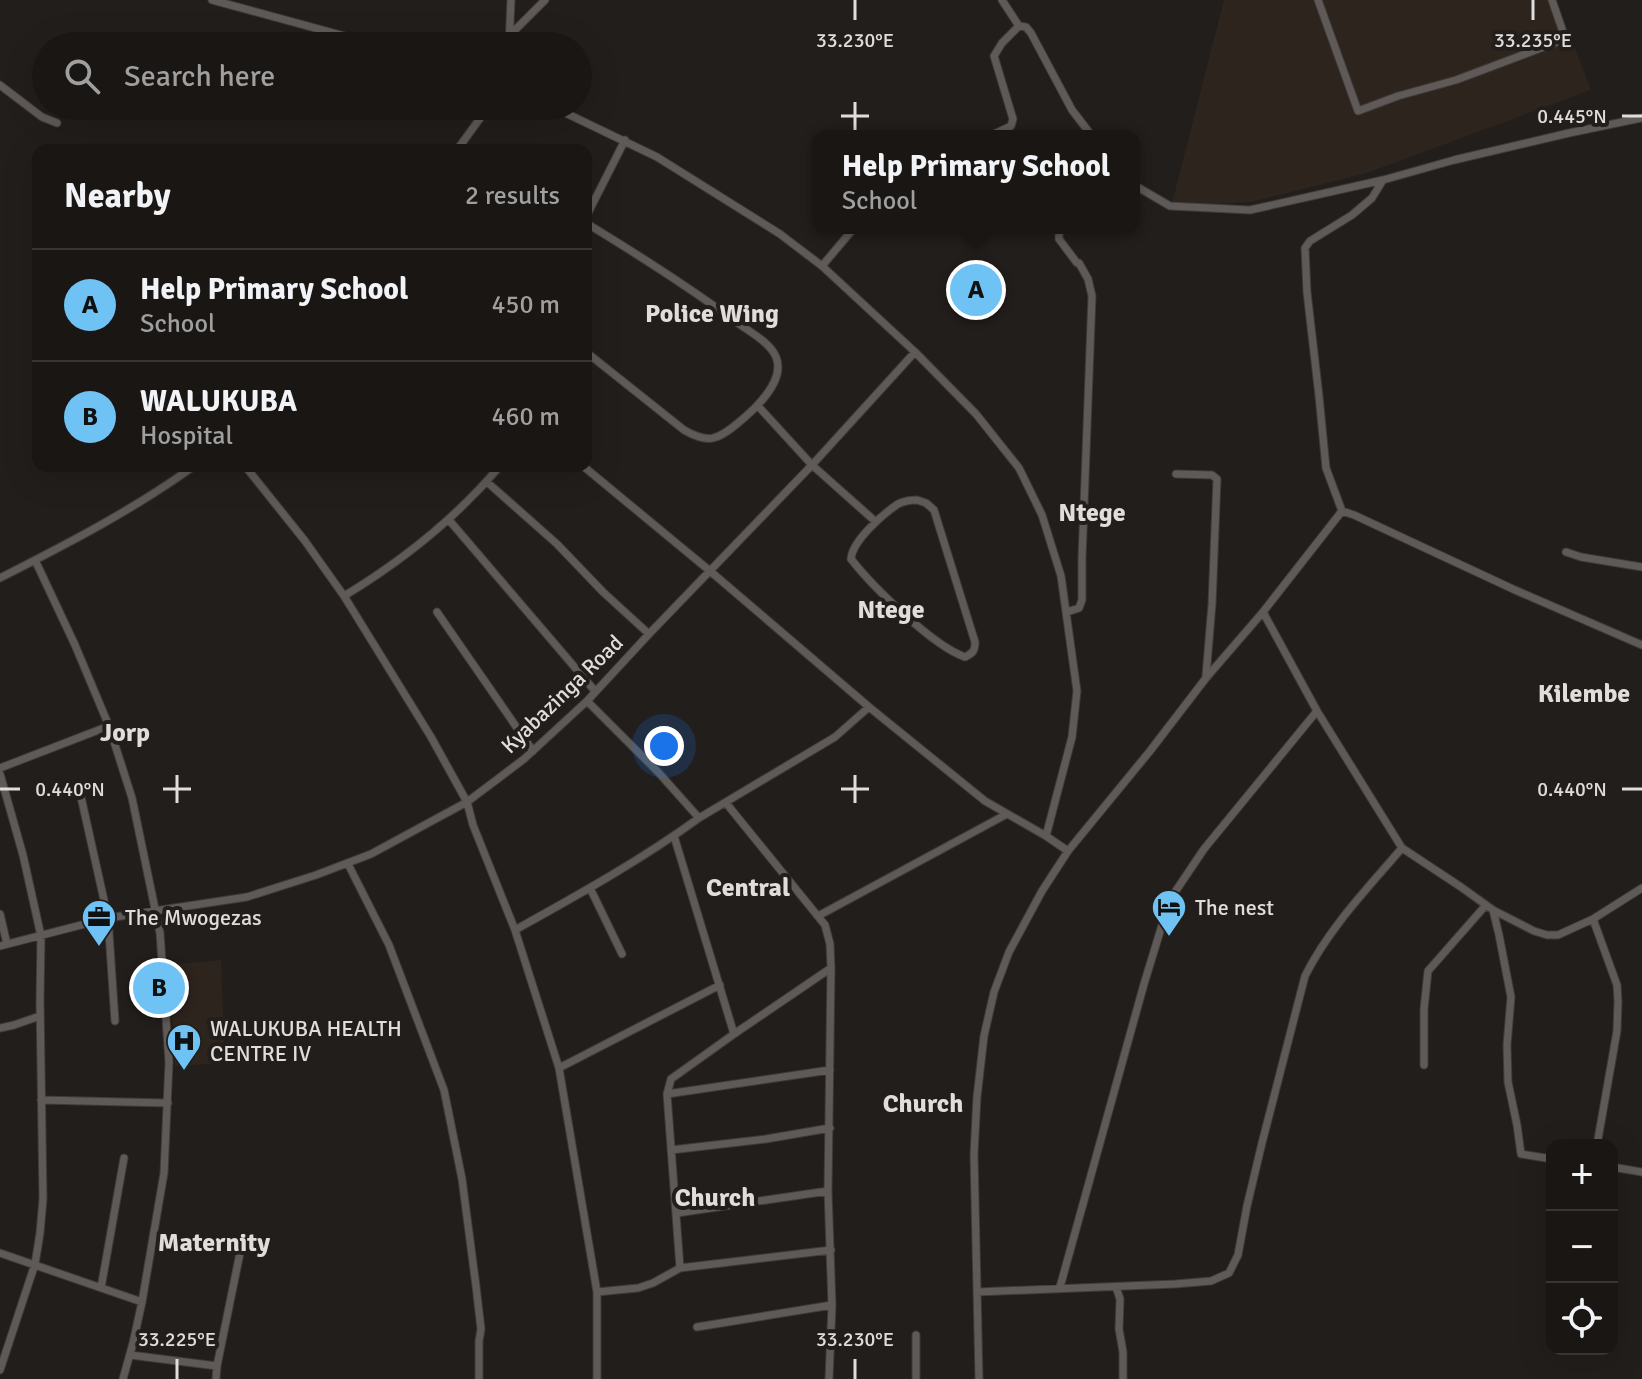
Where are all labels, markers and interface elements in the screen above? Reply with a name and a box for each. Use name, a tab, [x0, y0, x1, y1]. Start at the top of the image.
text: 33.230°E	[816, 28, 894, 53]
text: 33.235°E	[1494, 28, 1572, 53]
search box	[32, 32, 592, 120]
icon: search	[60, 54, 104, 98]
text: Search here	[124, 58, 275, 95]
text: 0.445°N	[1537, 104, 1607, 129]
popup	[812, 130, 1140, 234]
text: Help Primary School	[842, 148, 1110, 185]
text: Nearby	[64, 175, 171, 217]
text: 2 results	[465, 180, 560, 212]
text: School	[842, 185, 917, 217]
pin: A	[950, 260, 1002, 320]
text: Help Primary School	[140, 271, 408, 308]
text: A	[82, 289, 98, 321]
text: 450 m	[491, 289, 560, 321]
district label: Police Wing	[645, 298, 779, 330]
text: School	[140, 308, 216, 340]
text: WALUKUBA	[140, 383, 297, 420]
text: B	[82, 401, 98, 433]
text: 460 m	[491, 401, 560, 433]
text: Hospital	[140, 420, 233, 452]
district label: Ntege	[1058, 497, 1126, 529]
district label: Ntege	[857, 594, 925, 626]
street label: Kyabazinga Road	[495, 629, 629, 759]
district label: Kilembe	[1538, 678, 1630, 710]
district label: Jorp	[100, 717, 150, 749]
your location	[644, 726, 684, 766]
text: 0.440°N	[35, 777, 105, 802]
text: 0.440°N	[1537, 777, 1607, 802]
district label: Central	[706, 872, 790, 904]
hotel icon: The nest	[1150, 888, 1188, 938]
place label: The nest	[1195, 894, 1274, 921]
office icon: The Mwogezas	[80, 898, 118, 948]
place label: The Mwogezas	[125, 904, 262, 931]
pin: B	[133, 958, 185, 1018]
place label: WALUKUBA HEALTH CENTRE IV	[210, 1015, 402, 1067]
hospital icon: WALUKUBA HEALTH CENTRE IV	[165, 1022, 203, 1072]
district label: Church	[883, 1088, 963, 1120]
map controls	[1546, 1139, 1618, 1355]
button: +	[1546, 1139, 1618, 1211]
district label: Church	[675, 1182, 755, 1214]
button: −	[1546, 1211, 1618, 1283]
district label: Maternity	[158, 1227, 270, 1259]
button: locate	[1546, 1283, 1618, 1355]
text: 33.225°E	[138, 1327, 216, 1352]
text: 33.230°E	[816, 1327, 894, 1352]

